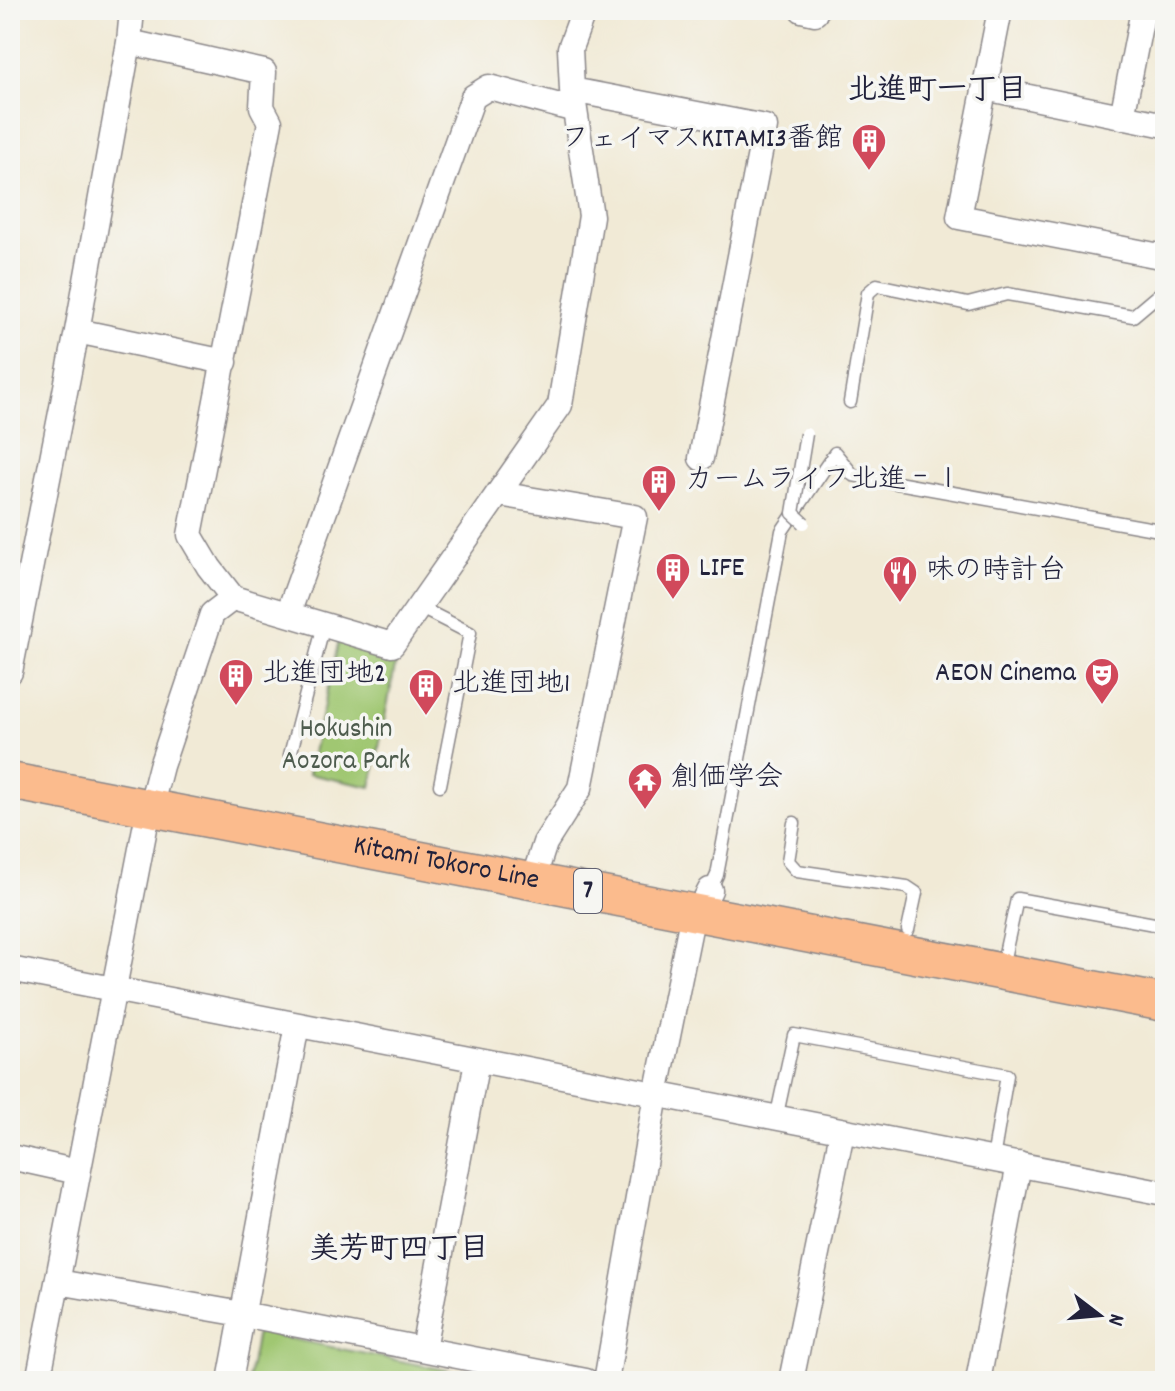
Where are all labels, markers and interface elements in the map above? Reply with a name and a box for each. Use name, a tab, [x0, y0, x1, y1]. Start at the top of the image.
district label: 北進町一丁目	[847, 71, 1027, 114]
place label: フェイマスKITAMI3番館	[561, 121, 843, 161]
building icon: フェイマスKITAMI3番館	[850, 122, 888, 172]
place label: カームライフ北進‐Ⅰ	[685, 462, 962, 502]
building icon: カームライフ北進‐Ⅰ	[640, 463, 678, 513]
place label: LIFE	[699, 550, 745, 590]
building icon: LIFE	[654, 551, 692, 601]
place label: 味の時計台	[926, 553, 1066, 593]
restaurant icon: 味の時計台	[881, 554, 919, 604]
place label: AEON Cinema	[935, 655, 1077, 695]
place label: 北進団地2	[262, 656, 386, 696]
theatre icon: AEON Cinema	[1083, 656, 1121, 706]
building icon: 北進団地2	[217, 657, 255, 707]
place label: 北進団地1	[452, 666, 570, 706]
building icon: 北進団地1	[407, 667, 445, 717]
park label: Hokushin Aozora Park	[282, 711, 410, 783]
place label: 創価学会	[671, 760, 783, 800]
temple icon: 創価学会	[626, 761, 664, 811]
street label: Kitami Tokoro Line	[350, 827, 542, 902]
road number: 7	[574, 869, 602, 913]
district label: 美芳町四丁目	[309, 1230, 489, 1273]
north arrow	[1059, 1275, 1139, 1355]
text: N	[1098, 1310, 1131, 1329]

